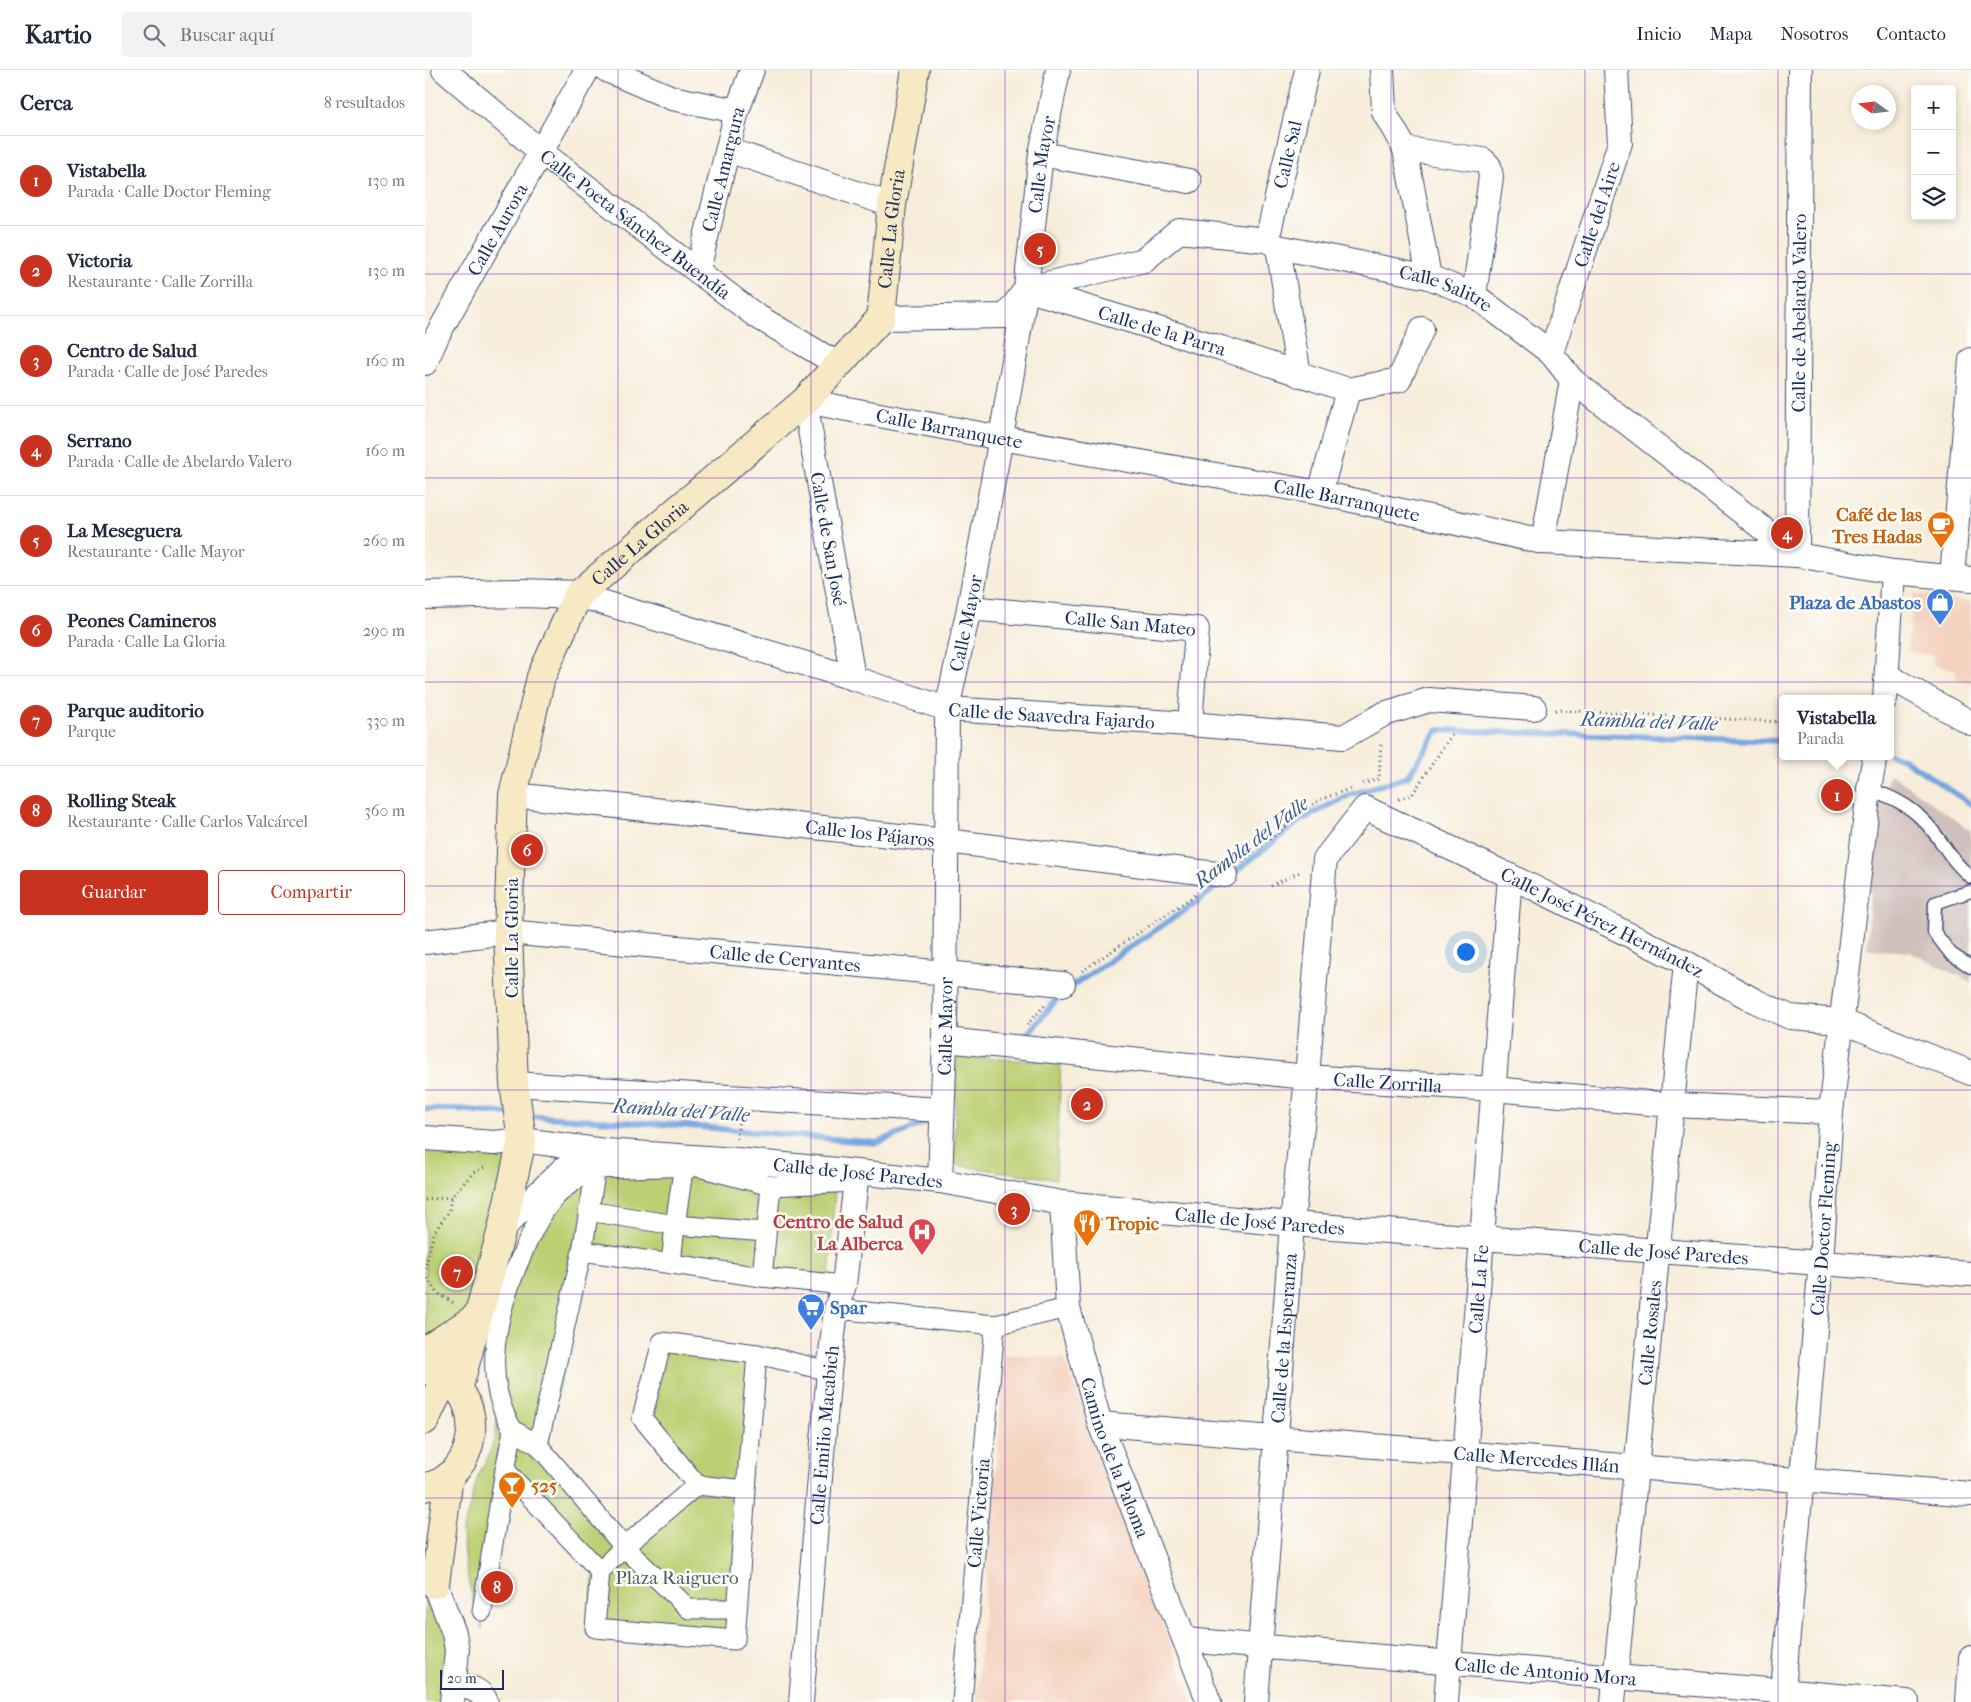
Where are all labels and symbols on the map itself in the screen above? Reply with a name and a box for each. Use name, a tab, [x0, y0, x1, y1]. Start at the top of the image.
north arrow	[1851, 85, 1896, 130]
street label: Calle Amargura	[698, 103, 750, 234]
street label: Calle Mayor	[1024, 113, 1061, 215]
street label: Calle Sal	[1269, 118, 1307, 191]
street label: Calle Poeta Sánchez Buendía	[536, 145, 735, 305]
street label: Calle del Aire	[1570, 159, 1625, 270]
street label: Calle La Gloria	[874, 167, 910, 290]
street label: Calle Aurora	[463, 179, 533, 280]
street label: Calle de Abelardo Valero	[1788, 213, 1811, 413]
pin: 5	[1024, 230, 1056, 268]
street label: Calle Salitre	[1397, 261, 1496, 317]
street label: Calle de la Parra	[1095, 301, 1229, 361]
street label: Calle Barranquete	[874, 405, 1024, 454]
street label: Calle de San José	[805, 470, 851, 608]
street label: Calle Barranquete	[1272, 475, 1422, 527]
street label: Calle La Gloria	[587, 496, 693, 591]
place label: Café de las Tres Hadas	[1831, 504, 1922, 548]
cafe icon: Café de las Tres Hadas	[1926, 510, 1956, 549]
pin: 4	[1771, 514, 1803, 552]
street label: Calle Mayor	[945, 572, 987, 674]
shop icon: Plaza de Abastos	[1925, 587, 1955, 626]
place label: Plaza de Abastos	[1789, 592, 1921, 614]
street label: Calle San Mateo	[1064, 607, 1197, 641]
street label: Calle de Saavedra Fajardo	[948, 699, 1156, 734]
water label: Rambla del Valle	[1578, 708, 1719, 735]
pin: 1	[1821, 776, 1853, 814]
water label: Rambla del Valle	[1188, 791, 1314, 894]
street label: Calle los Pájaros	[804, 816, 936, 852]
pin: 6	[511, 831, 543, 869]
street label: Calle José Pérez Hernández	[1497, 863, 1707, 983]
street label: Calle La Gloria	[501, 878, 523, 998]
your location	[1453, 939, 1479, 965]
street label: Calle de Cervantes	[708, 941, 862, 977]
street label: Calle Mayor	[934, 976, 957, 1076]
street label: Calle Zorrilla	[1333, 1069, 1443, 1098]
pin: 2	[1071, 1085, 1103, 1123]
water label: Rambla del Valle	[610, 1094, 751, 1127]
street label: Calle Doctor Fleming	[1806, 1140, 1841, 1317]
street label: Calle de José Paredes	[772, 1154, 944, 1193]
pin: 3	[998, 1190, 1030, 1228]
street label: Calle de José Paredes	[1174, 1203, 1345, 1240]
restaurant icon: Tropic	[1072, 1208, 1102, 1247]
place label: Centro de Salud La Alberca	[773, 1211, 904, 1255]
place label: Tropic	[1105, 1213, 1160, 1235]
hospital icon: Centro de Salud La Alberca	[907, 1217, 937, 1256]
street label: Calle de José Paredes	[1578, 1235, 1749, 1270]
street label: Calle La Fe	[1465, 1244, 1493, 1335]
street label: Calle de la Esperanza	[1267, 1252, 1302, 1424]
pin: 7	[441, 1253, 473, 1291]
street label: Calle Rosales	[1634, 1279, 1667, 1387]
supermarket icon: Spar	[796, 1292, 826, 1331]
place label: Spar	[830, 1297, 868, 1319]
street label: Calle Emilio Macabich	[806, 1344, 844, 1526]
street label: Camino de la Paloma	[1076, 1375, 1154, 1541]
street label: Calle Mercedes Illán	[1453, 1442, 1620, 1478]
street label: Calle Victoria	[963, 1457, 995, 1569]
bar icon: 525	[497, 1470, 527, 1509]
place label: 525	[531, 1475, 557, 1497]
park label: Plaza Raiguero	[615, 1567, 739, 1589]
pin: 8	[481, 1568, 513, 1606]
street label: Calle de Antonio Mora	[1454, 1653, 1638, 1691]
scale bar	[440, 1667, 504, 1690]

